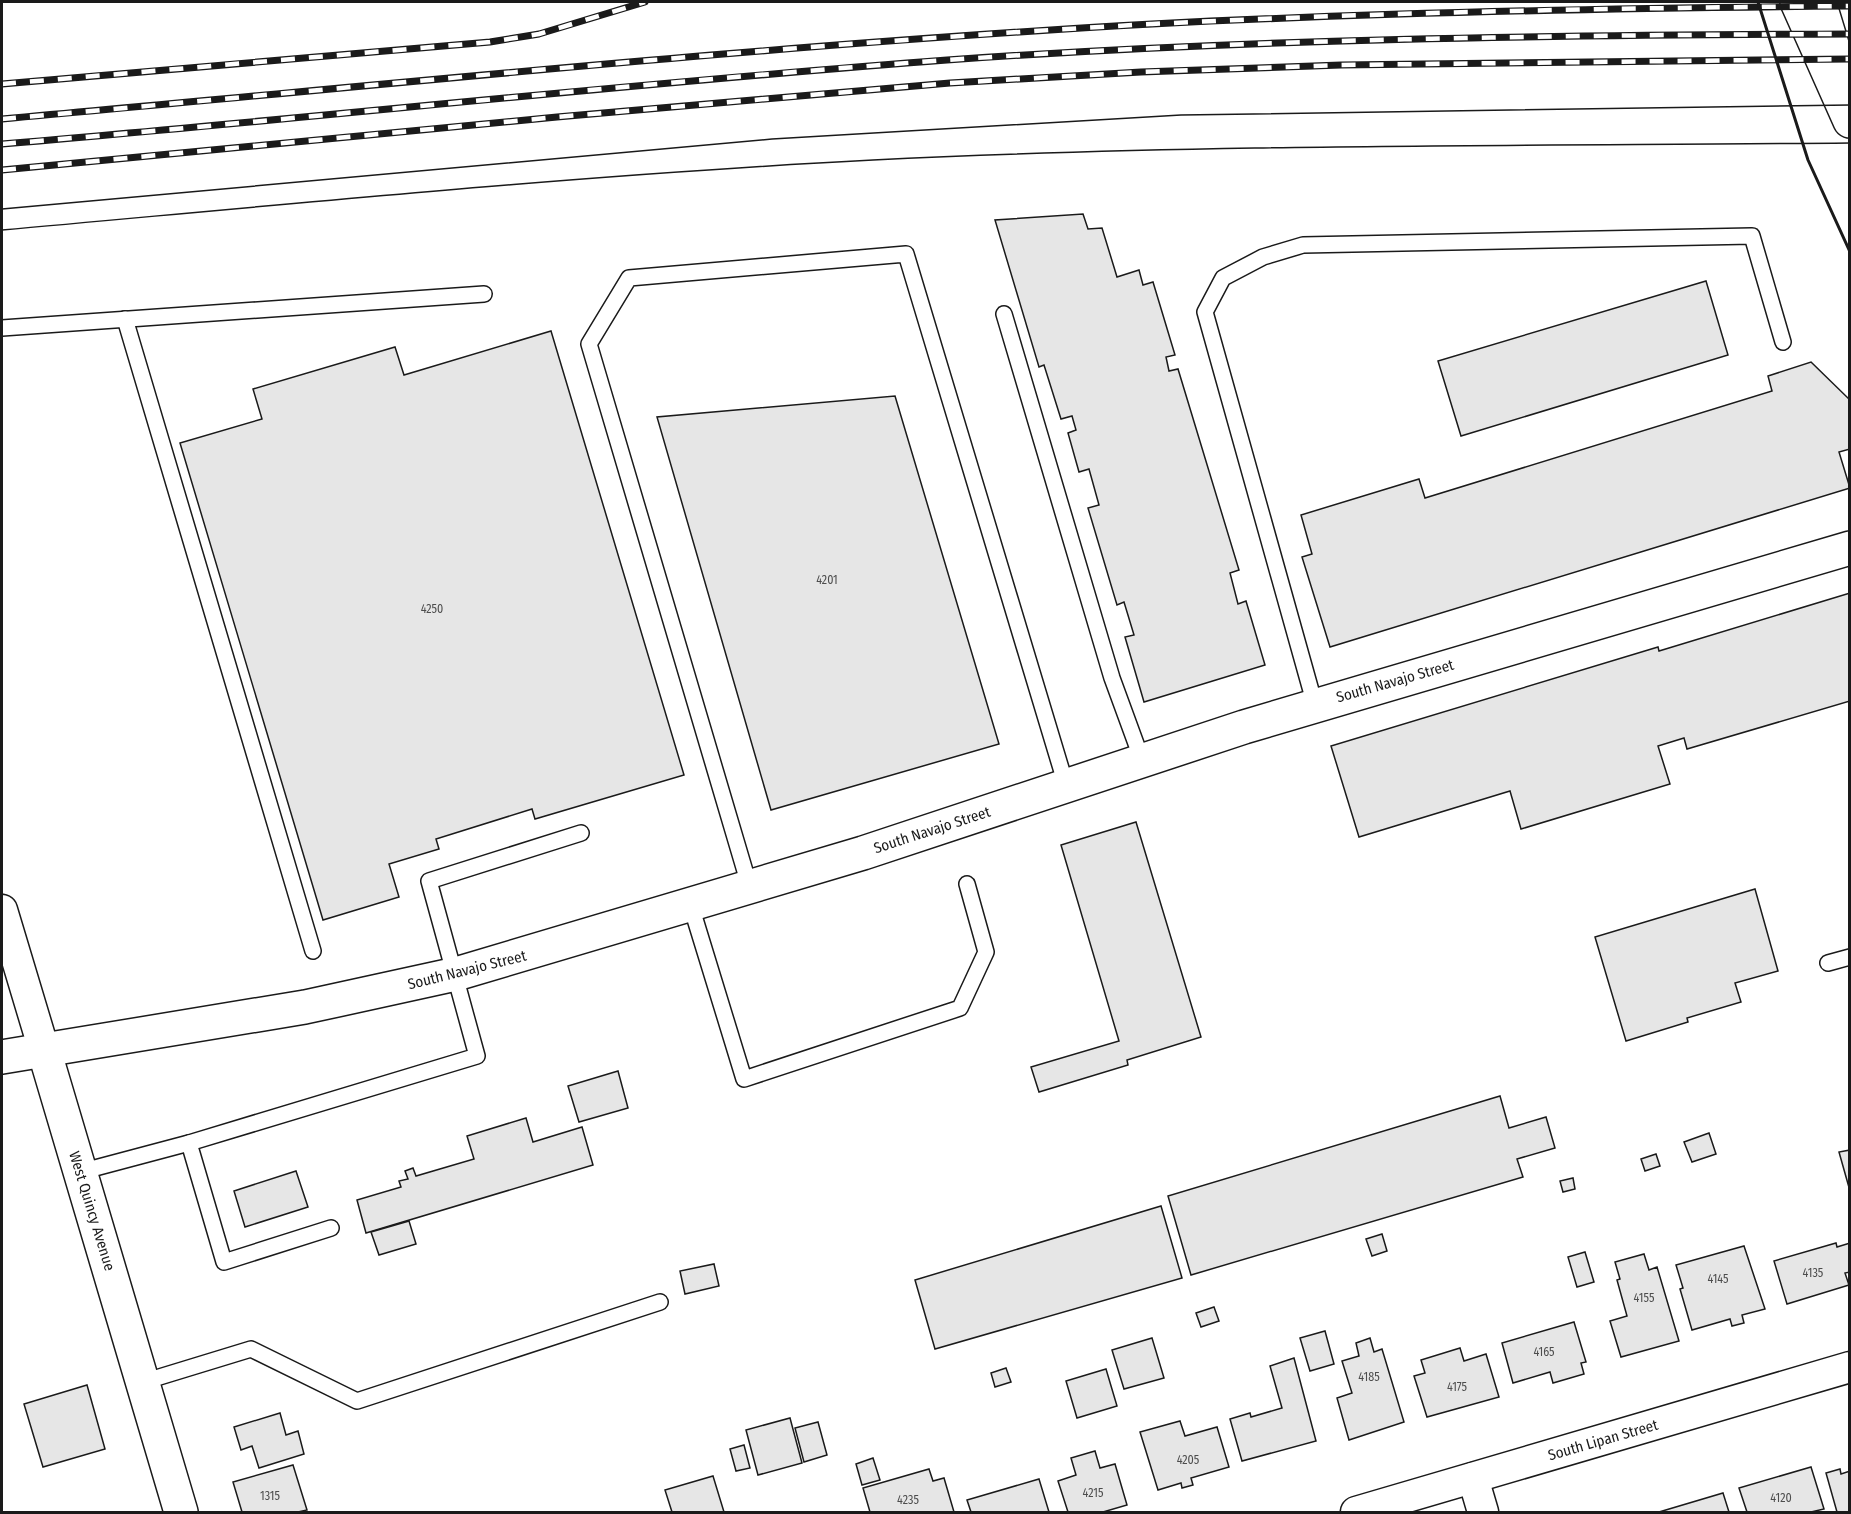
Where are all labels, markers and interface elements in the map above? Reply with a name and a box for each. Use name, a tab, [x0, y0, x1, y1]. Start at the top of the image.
house number: 4201	[816, 573, 838, 587]
house number: 4250	[421, 602, 443, 616]
street label: South Navajo Street	[1334, 656, 1456, 706]
street label: South Navajo Street	[871, 803, 993, 857]
street label: South Navajo Street	[406, 947, 528, 993]
street label: West Quincy Avenue	[65, 1149, 119, 1273]
house number: 4135	[1803, 1266, 1824, 1280]
house number: 4145	[1707, 1272, 1729, 1286]
house number: 4155	[1634, 1291, 1655, 1305]
house number: 4165	[1533, 1345, 1555, 1359]
house number: 4185	[1358, 1370, 1380, 1384]
house number: 4175	[1447, 1380, 1468, 1394]
street label: South Lipan Street	[1546, 1416, 1660, 1464]
house number: 4205	[1177, 1453, 1200, 1467]
house number: 4215	[1083, 1486, 1104, 1500]
house number: 1315	[260, 1489, 280, 1503]
house number: 4120	[1770, 1491, 1792, 1505]
house number: 4235	[897, 1493, 919, 1507]

